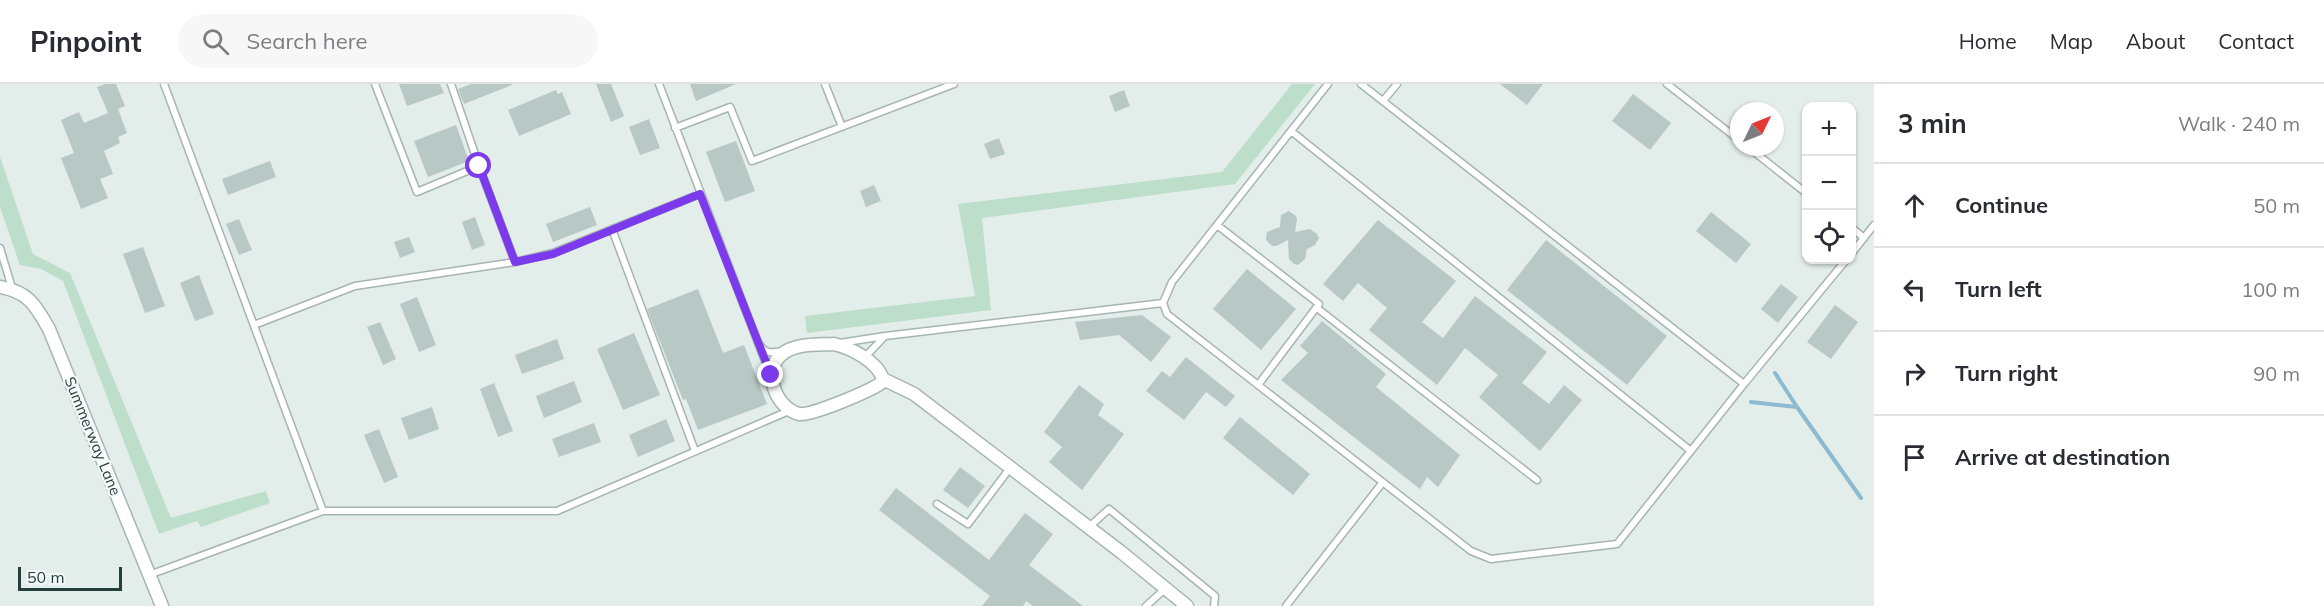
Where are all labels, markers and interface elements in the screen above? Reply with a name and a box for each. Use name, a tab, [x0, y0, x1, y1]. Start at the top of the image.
search box	[178, 14, 598, 68]
text: Pinpoint	[30, 24, 142, 59]
icon: search	[199, 25, 232, 58]
text: Search here	[247, 27, 368, 55]
text: Home	[1959, 28, 2017, 54]
text: Map	[2050, 28, 2093, 54]
text: About	[2126, 28, 2185, 54]
text: Contact	[2218, 28, 2294, 54]
north arrow	[1730, 102, 1784, 156]
map controls	[1802, 102, 1856, 264]
button: +	[1802, 102, 1856, 156]
text: 3 min	[1898, 107, 1967, 140]
text: Walk · 240 m	[2178, 111, 2300, 136]
route start	[465, 152, 491, 178]
button: −	[1802, 156, 1856, 210]
icon: ahead	[1898, 189, 1931, 222]
text: Continue	[1955, 191, 2048, 219]
text: 50 m	[2253, 193, 2300, 218]
button: locate	[1802, 210, 1856, 264]
icon: left	[1898, 273, 1931, 306]
text: Turn left	[1955, 275, 2042, 303]
text: 100 m	[2241, 277, 2300, 302]
icon: right	[1898, 357, 1931, 390]
text: Turn right	[1955, 359, 2058, 387]
route end	[757, 361, 783, 387]
text: 90 m	[2253, 361, 2300, 386]
street label: Summerway Lane	[61, 374, 125, 498]
icon: arrive	[1898, 441, 1931, 474]
text: Arrive at destination	[1955, 443, 2170, 471]
scale bar	[18, 564, 122, 592]
text: 50 m	[27, 567, 64, 587]

